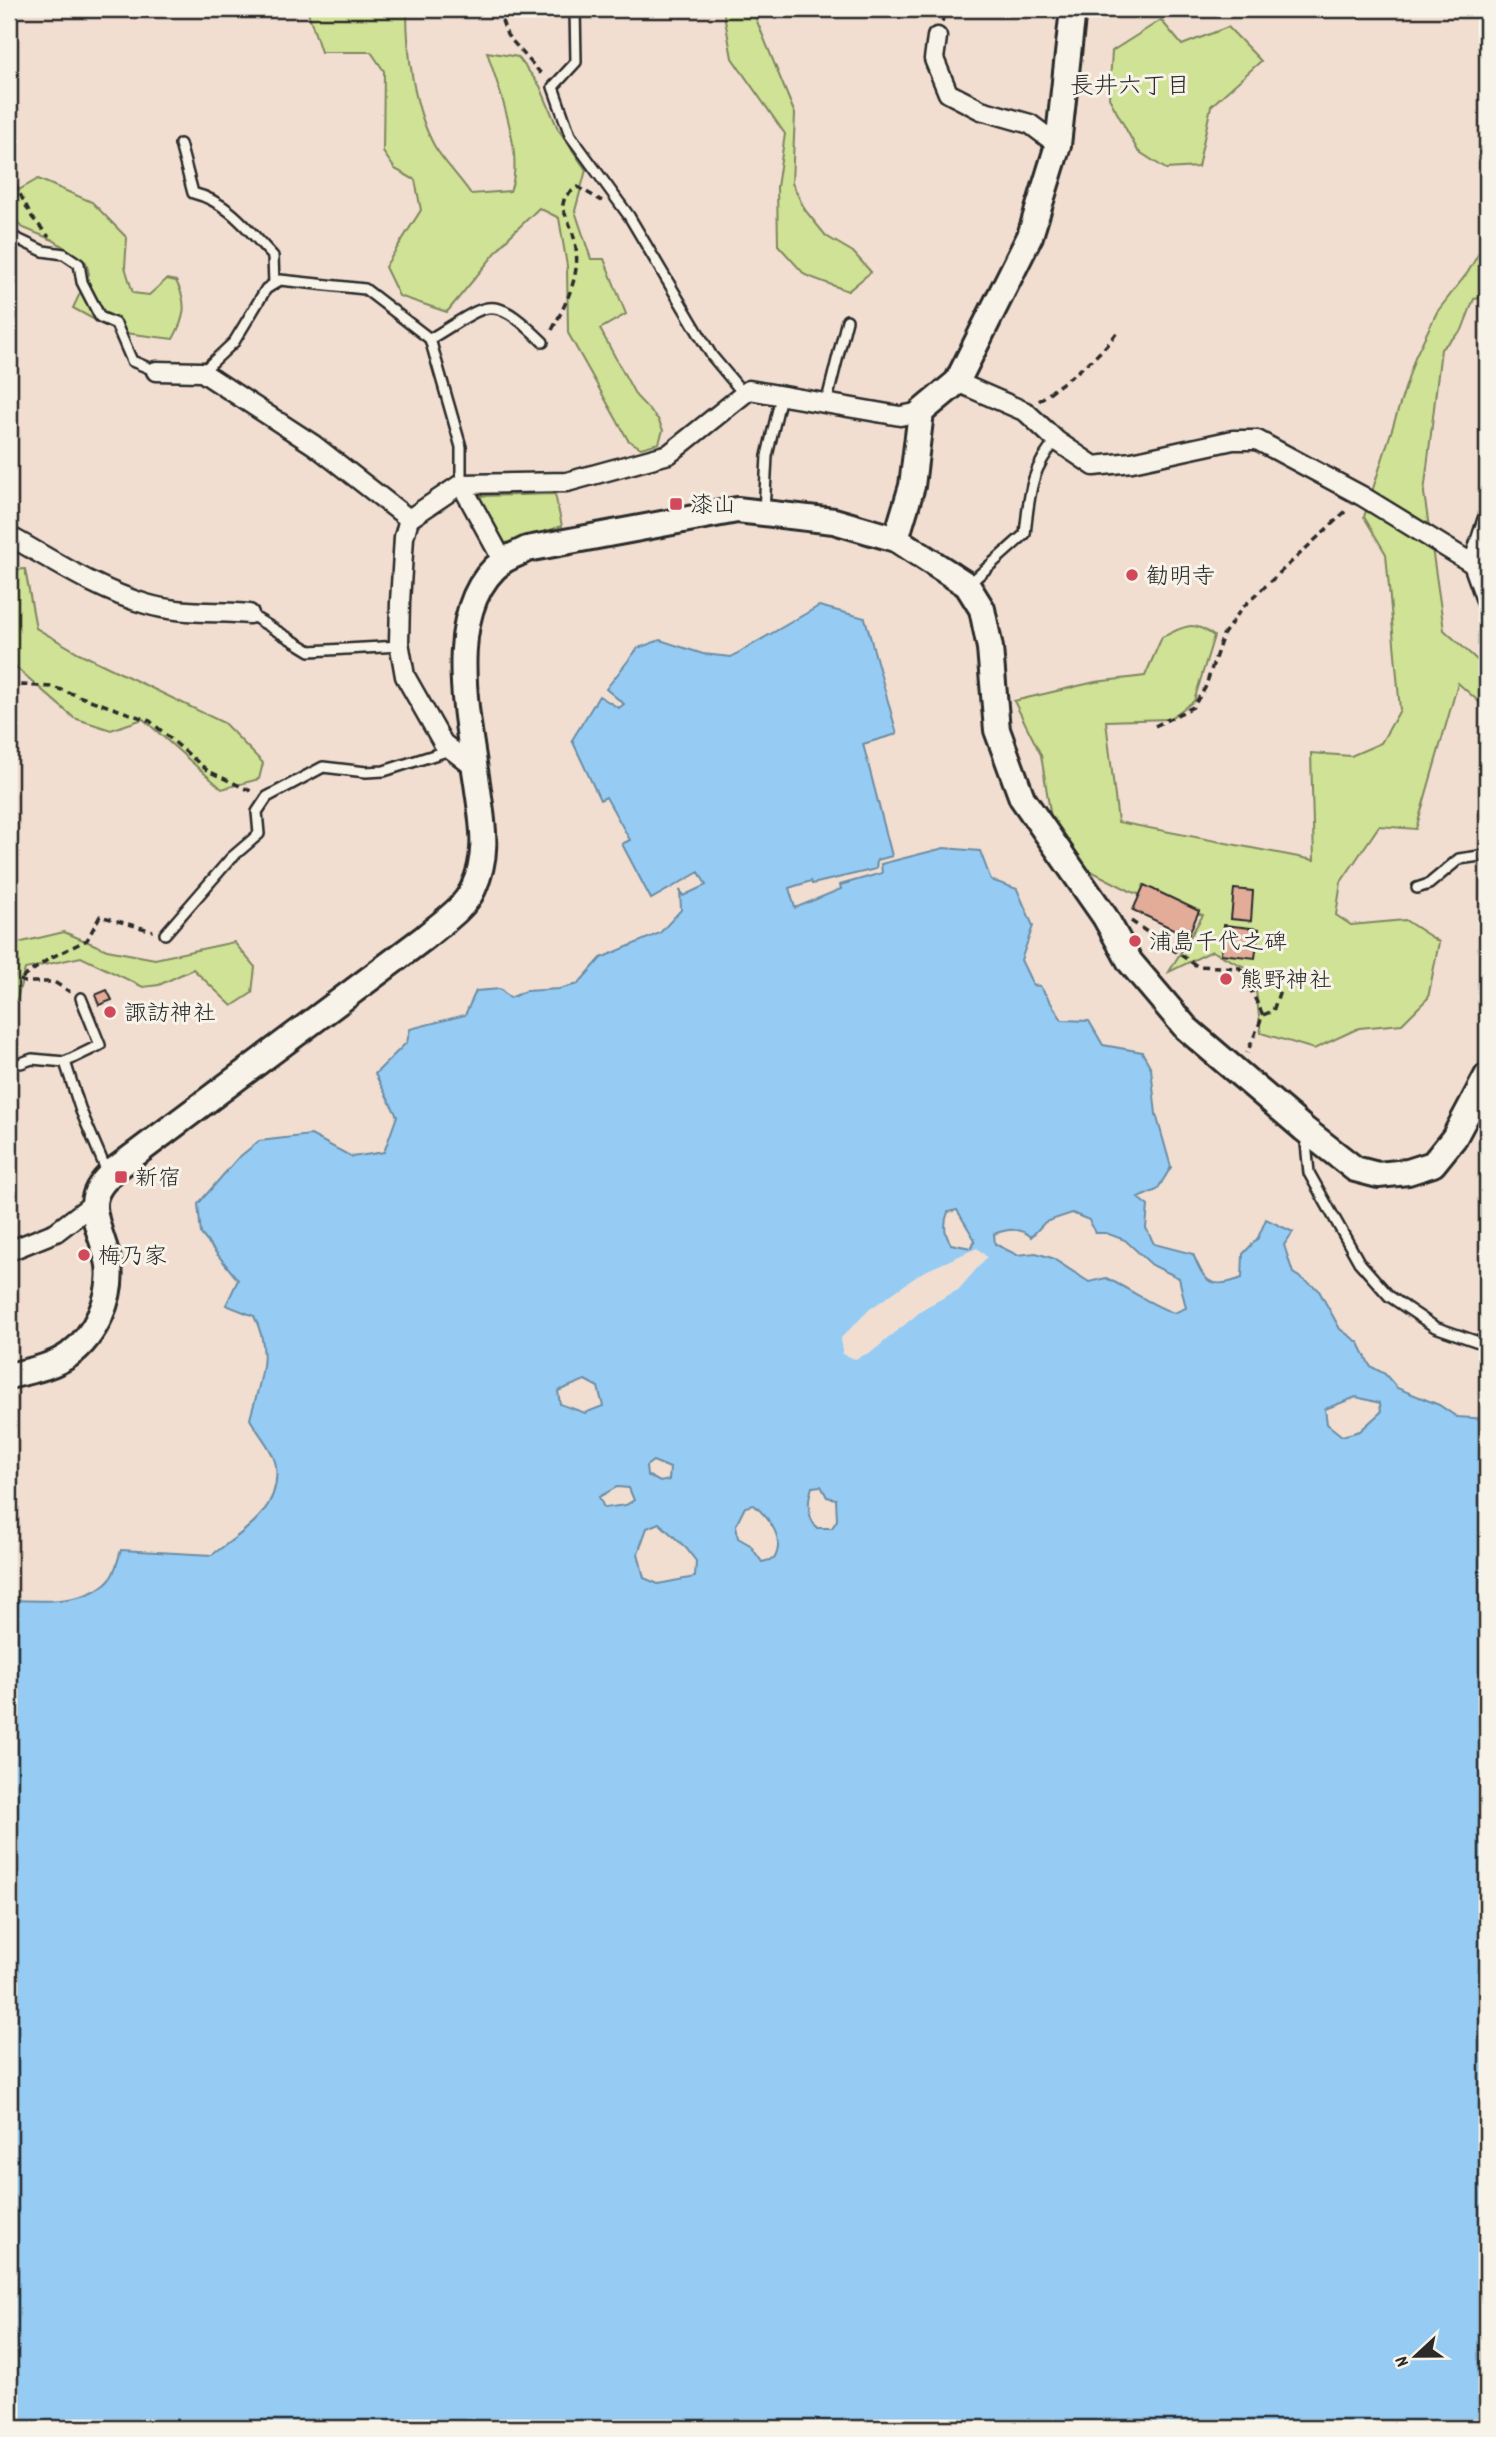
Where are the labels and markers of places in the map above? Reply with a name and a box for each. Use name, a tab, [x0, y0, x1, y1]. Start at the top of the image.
place label: 漆山	[690, 491, 736, 524]
marker: 漆山	[668, 496, 684, 512]
place label: 勧明寺	[1146, 562, 1215, 595]
marker: 勧明寺	[1124, 567, 1140, 583]
place label: 浦島千代之碑	[1149, 928, 1287, 961]
marker: 浦島千代之碑	[1127, 933, 1143, 949]
place label: 熊野神社	[1240, 966, 1332, 999]
marker: 熊野神社	[1218, 971, 1234, 987]
place label: 諏訪神社	[124, 999, 216, 1032]
marker: 諏訪神社	[102, 1004, 118, 1020]
place label: 新宿	[135, 1164, 181, 1197]
marker: 新宿	[113, 1169, 129, 1185]
place label: 梅乃家	[98, 1242, 167, 1275]
marker: 梅乃家	[76, 1247, 92, 1263]

